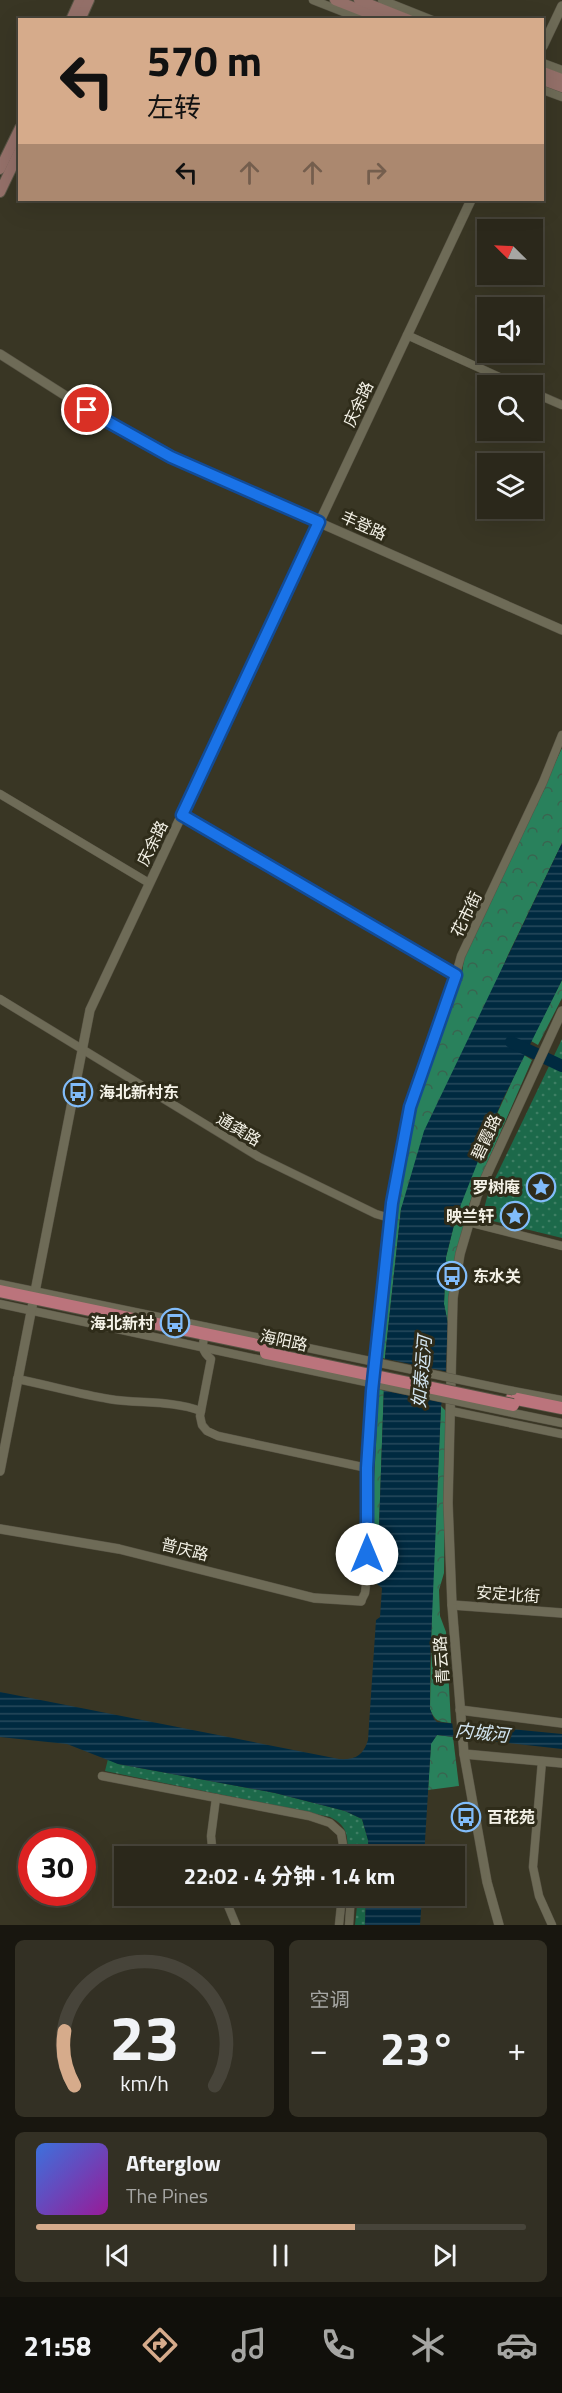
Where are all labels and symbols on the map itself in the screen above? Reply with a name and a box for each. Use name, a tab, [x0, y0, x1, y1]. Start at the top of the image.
north arrow	[477, 219, 543, 285]
street label: 庆余路	[337, 377, 379, 431]
pin	[61, 384, 112, 435]
street label: 丰登路	[337, 504, 391, 546]
street label: 庆余路	[131, 816, 173, 870]
street label: 花市街	[445, 887, 487, 941]
bus stop icon: 海北新村东	[62, 1076, 94, 1108]
place label: 海北新村东	[99, 1080, 179, 1104]
street label: 通龚路	[212, 1106, 266, 1152]
street label: 碧霞路	[465, 1110, 507, 1164]
place icon: 罗树庵	[525, 1171, 557, 1203]
place label: 罗树庵	[472, 1175, 520, 1199]
place icon: 映兰轩	[499, 1200, 531, 1232]
place label: 映兰轩	[446, 1204, 494, 1228]
bus stop icon: 东水关	[436, 1260, 468, 1292]
place label: 东水关	[473, 1264, 521, 1288]
bus stop icon: 海北新村	[159, 1307, 191, 1339]
place label: 海北新村	[90, 1311, 154, 1335]
street label: 海阳路	[258, 1323, 310, 1357]
water label: 如泰运河	[405, 1332, 438, 1409]
position arrow	[335, 1522, 399, 1586]
street label: 普庆路	[159, 1532, 211, 1566]
street label: 安定北街	[475, 1580, 541, 1608]
street label: 青云路	[427, 1635, 455, 1685]
water label: 内城河	[454, 1716, 513, 1749]
bus stop icon: 百花苑	[450, 1801, 482, 1833]
place label: 百花苑	[487, 1805, 535, 1829]
speed limit sign: 30	[18, 1828, 96, 1906]

